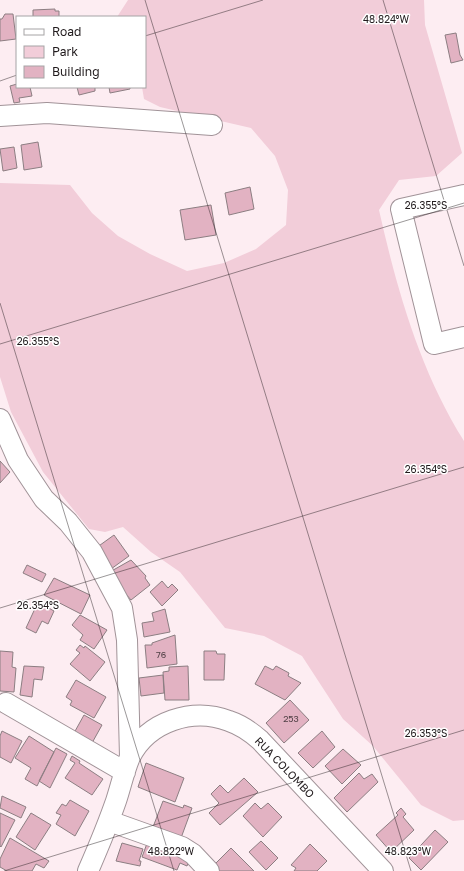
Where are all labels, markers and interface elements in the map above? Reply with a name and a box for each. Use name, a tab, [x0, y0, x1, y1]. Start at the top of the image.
text: 48.824°W	[363, 13, 409, 25]
legend	[16, 16, 146, 88]
text: Road	[52, 24, 81, 39]
text: Park	[52, 44, 78, 59]
text: Building	[52, 64, 100, 79]
text: 26.355°S	[405, 199, 447, 211]
text: 26.355°S	[17, 335, 59, 347]
text: 26.354°S	[405, 463, 447, 475]
text: 26.354°S	[17, 599, 59, 611]
house number: 76	[156, 649, 166, 660]
house number: 253	[283, 713, 299, 724]
text: 26.353°S	[405, 727, 447, 739]
street label: RUA COLOMBO	[253, 734, 317, 800]
text: 48.822°W	[148, 845, 195, 857]
text: 48.823°W	[385, 845, 432, 857]

